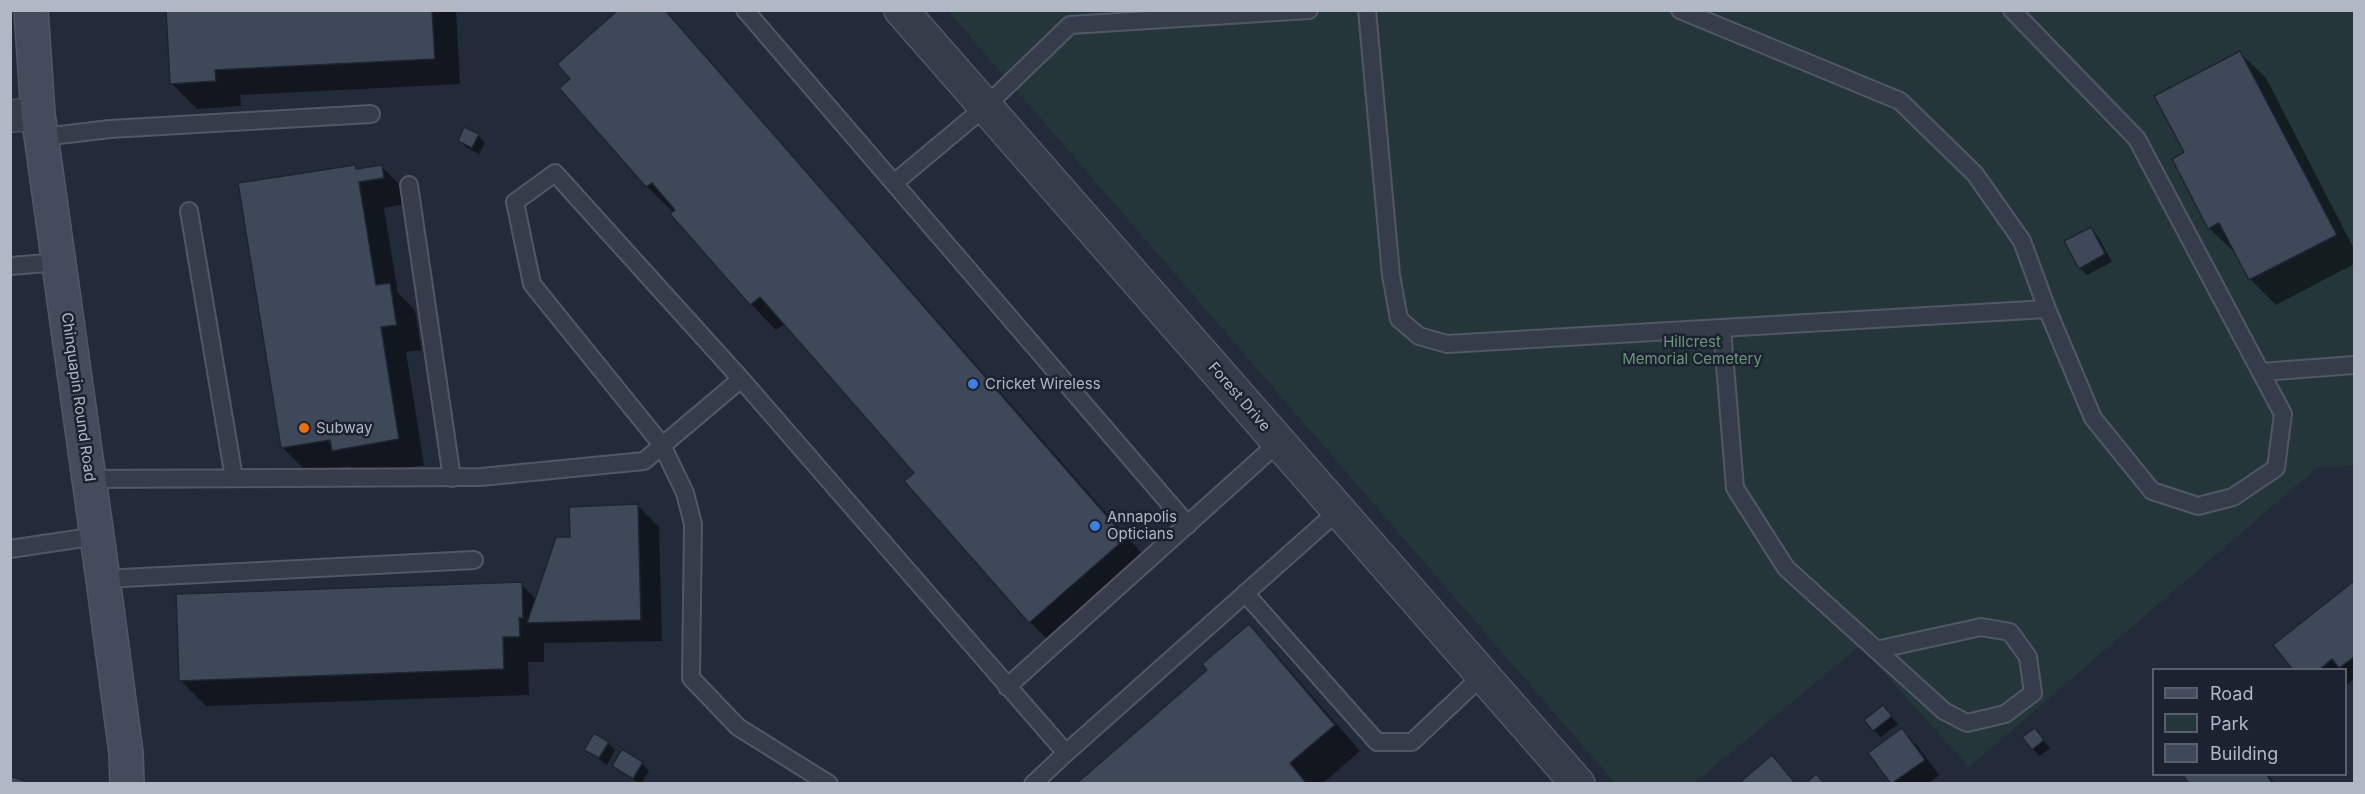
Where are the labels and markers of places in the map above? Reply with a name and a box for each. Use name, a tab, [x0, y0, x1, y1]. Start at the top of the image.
place label: Cricket Wireless	[985, 375, 1101, 393]
marker: Cricket Wireless	[966, 377, 980, 391]
place label: Subway	[316, 419, 372, 437]
marker: Subway	[297, 421, 311, 435]
place label: Annapolis Opticians	[1107, 508, 1177, 543]
marker: Annapolis Opticians	[1088, 519, 1102, 533]

